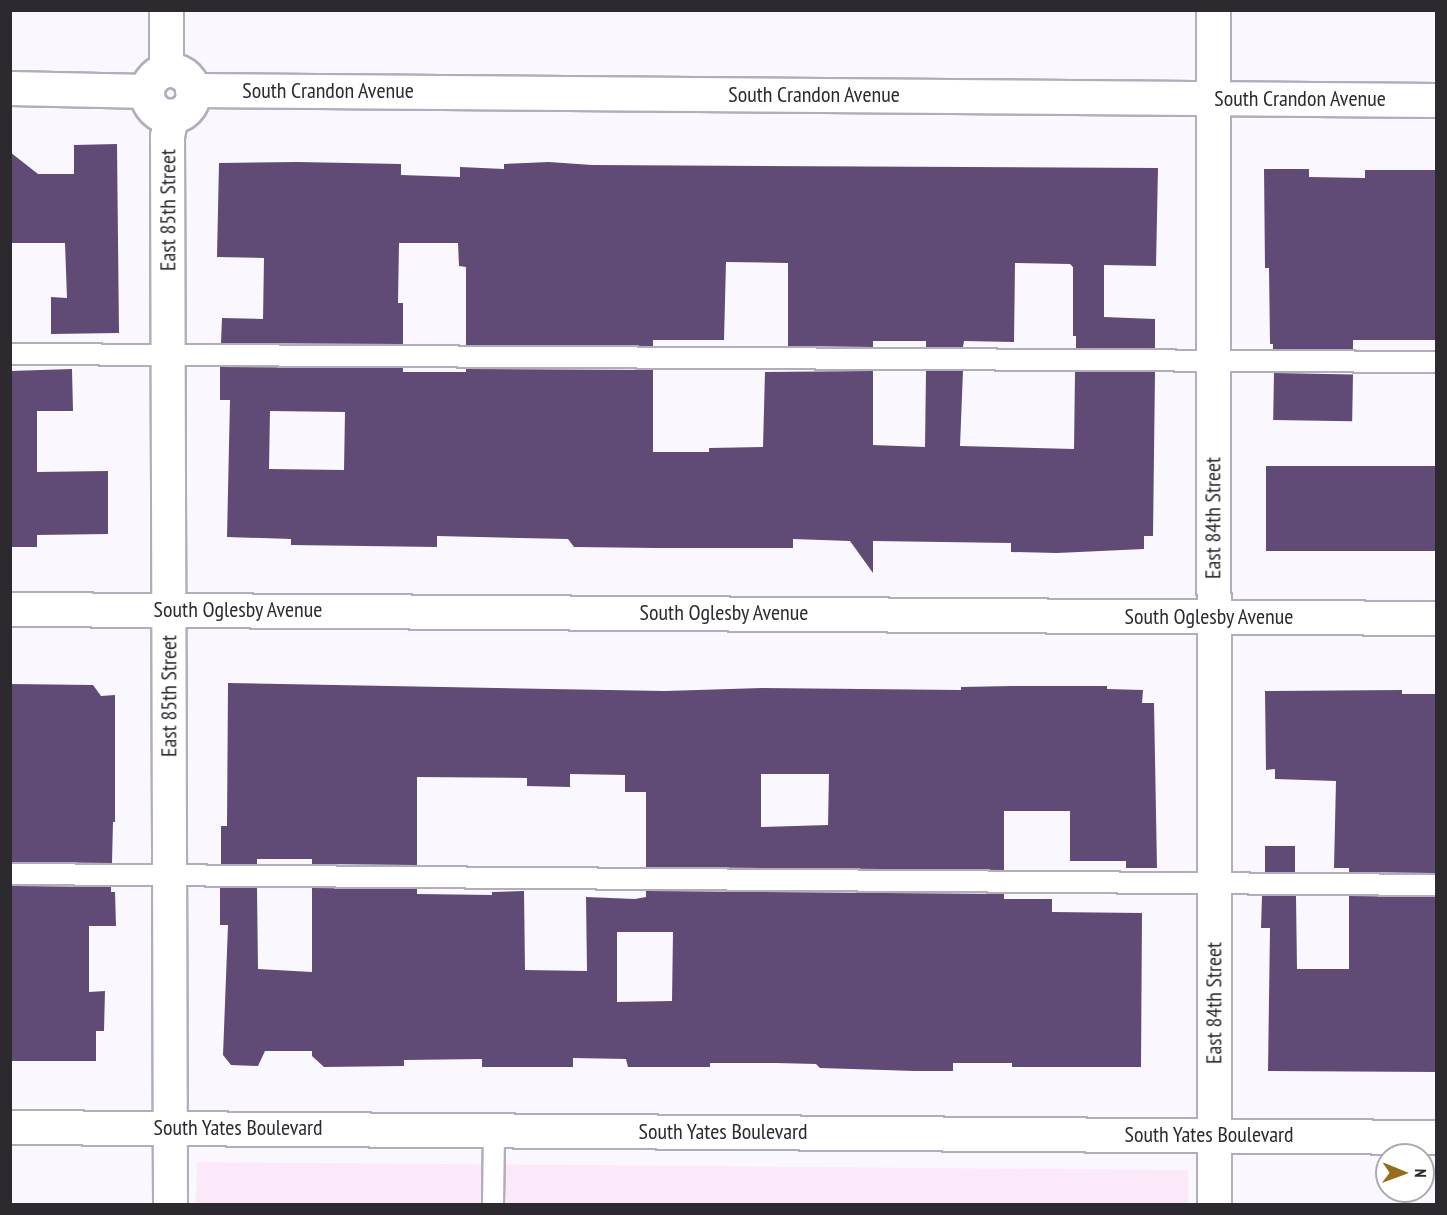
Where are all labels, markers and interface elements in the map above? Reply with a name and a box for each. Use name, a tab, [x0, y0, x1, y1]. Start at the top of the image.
street label: South Crandon Avenue	[242, 78, 414, 104]
street label: South Crandon Avenue	[728, 82, 900, 108]
street label: South Crandon Avenue	[1214, 86, 1386, 112]
street label: East 85th Street	[155, 149, 181, 271]
street label: East 84th Street	[1200, 457, 1226, 579]
street label: South Oglesby Avenue	[153, 597, 323, 623]
street label: South Oglesby Avenue	[639, 600, 809, 626]
street label: South Oglesby Avenue	[1124, 604, 1294, 630]
street label: East 85th Street	[156, 635, 182, 757]
street label: East 84th Street	[1201, 942, 1227, 1064]
street label: South Yates Boulevard	[153, 1115, 323, 1141]
street label: South Yates Boulevard	[638, 1119, 808, 1145]
street label: South Yates Boulevard	[1124, 1122, 1294, 1148]
north arrow	[1375, 1143, 1435, 1203]
text: N	[1411, 1169, 1431, 1178]

